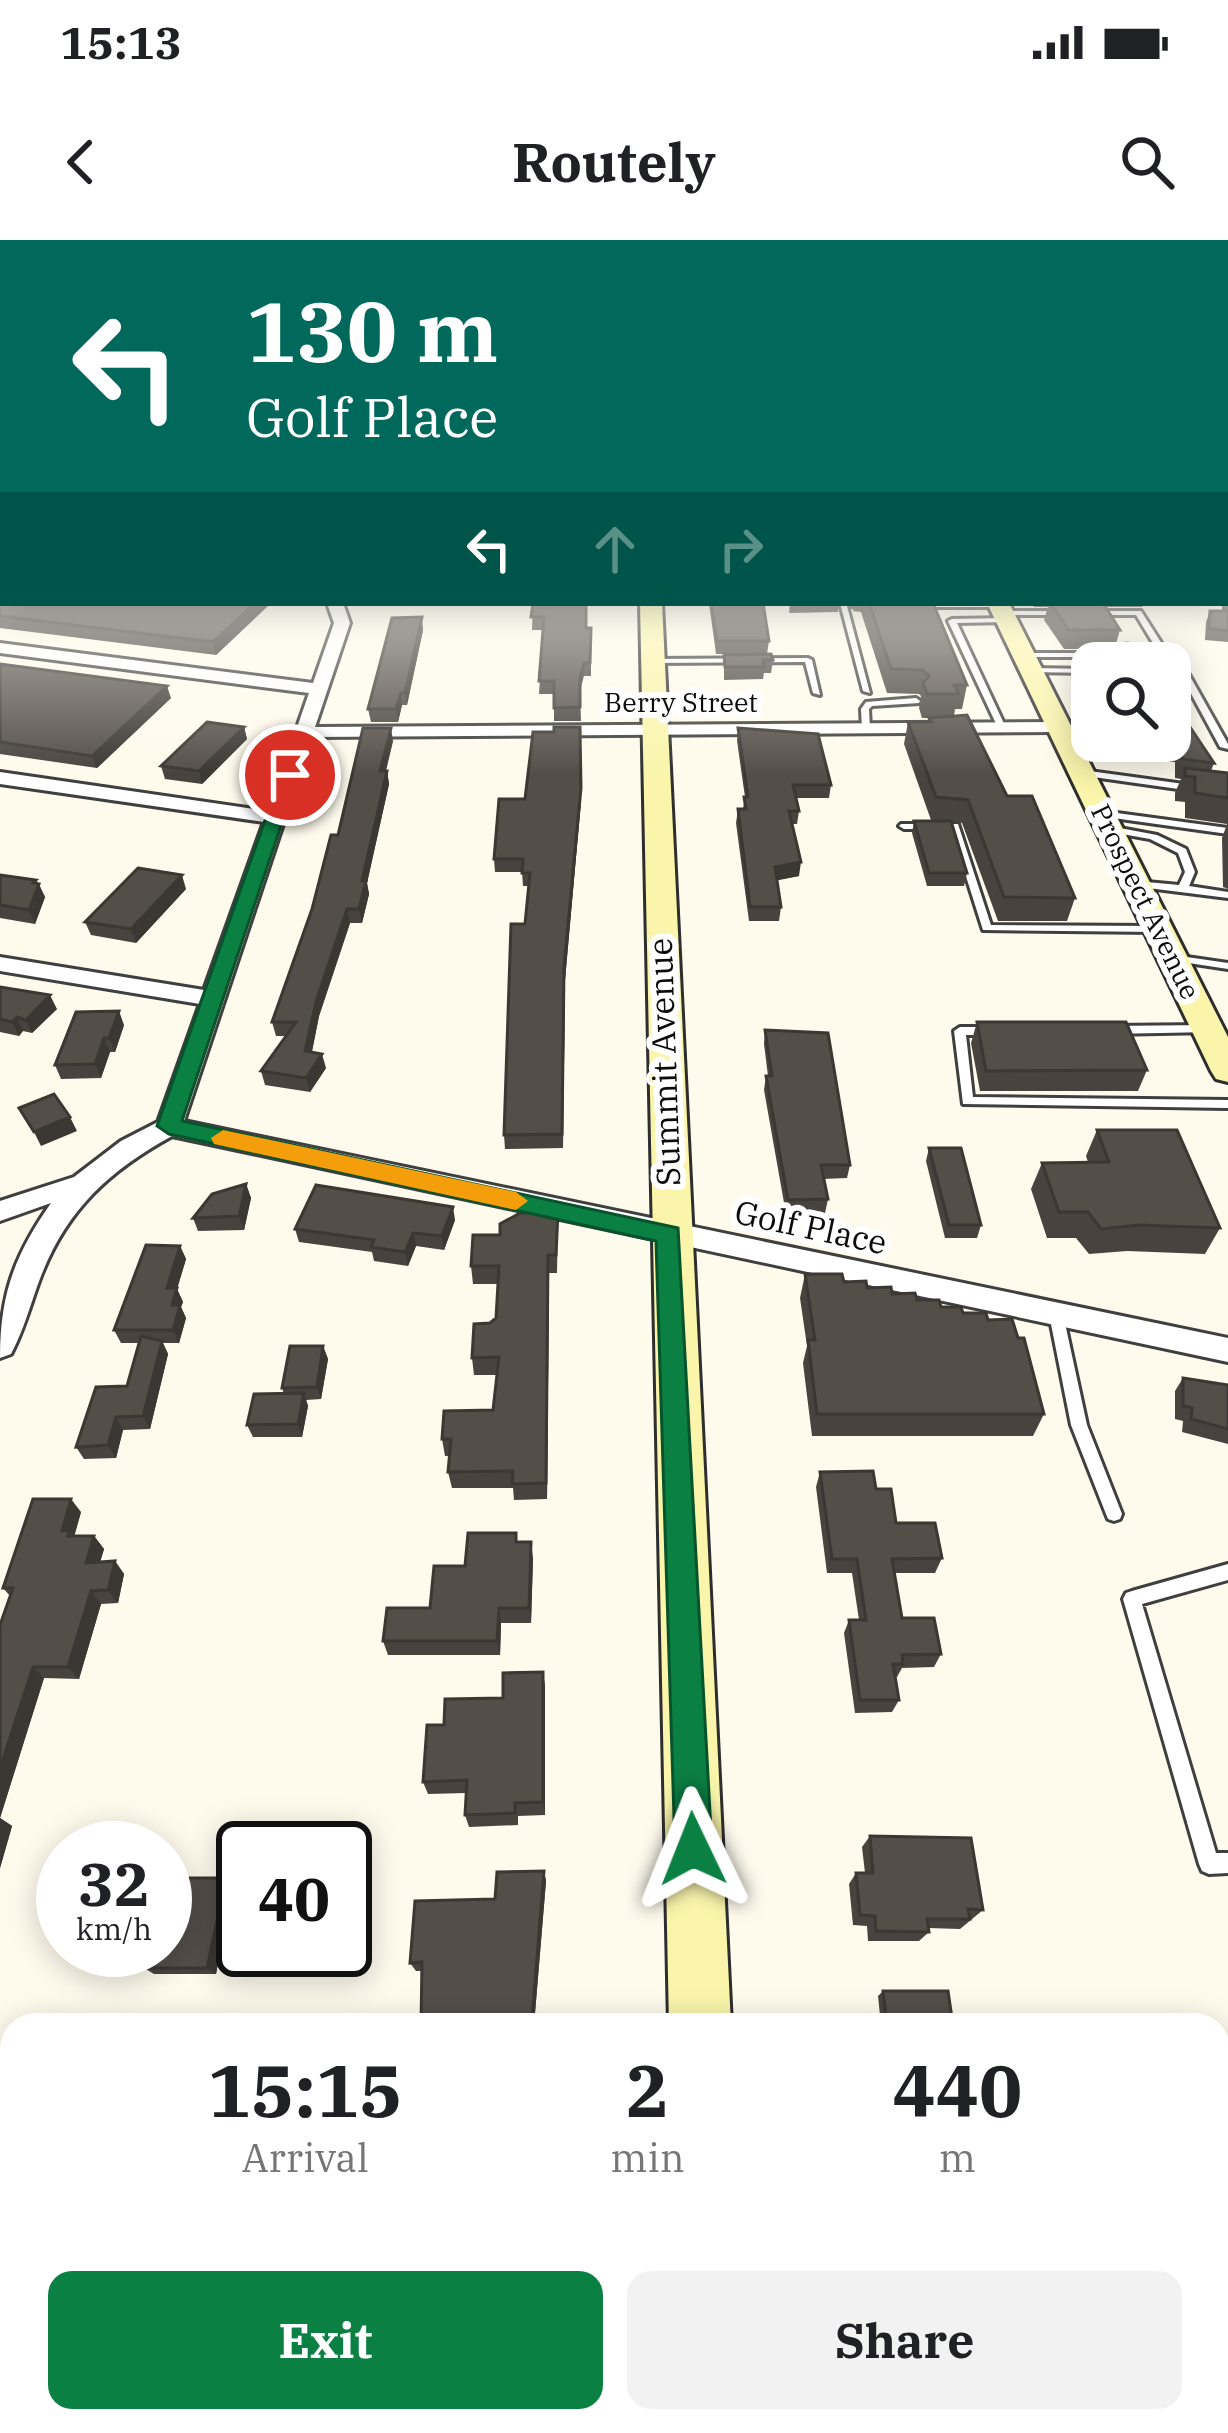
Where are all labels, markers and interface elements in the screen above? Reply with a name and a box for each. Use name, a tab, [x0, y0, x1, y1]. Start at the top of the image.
text: 15:13	[60, 13, 182, 71]
text: Routely	[512, 127, 716, 197]
icon: back	[48, 129, 114, 195]
icon: search	[1114, 129, 1180, 195]
text: 130 m	[246, 276, 498, 385]
icon: left	[48, 288, 204, 444]
text: Golf Place	[246, 382, 498, 452]
icon: left	[456, 516, 522, 582]
icon: ahead	[582, 516, 648, 582]
icon: right	[708, 516, 774, 582]
map controls	[1071, 642, 1191, 762]
button: search	[1071, 642, 1191, 762]
street label: Berry Street	[604, 684, 758, 719]
pin	[239, 724, 341, 826]
icon: arrive	[257, 742, 323, 808]
street label: Prospect Avenue	[1084, 798, 1209, 1005]
street label: Summit Avenue	[638, 937, 689, 1187]
street label: Golf Place	[731, 1189, 891, 1264]
position arrow	[630, 1786, 756, 1912]
speed limit sign: 40	[216, 1821, 372, 1977]
text: 32	[78, 1844, 150, 1923]
text: km/h	[76, 1909, 152, 1948]
text: 15:15	[208, 2043, 402, 2137]
text: 2	[626, 2043, 669, 2137]
text: 440	[893, 2043, 1022, 2137]
text: Arrival	[242, 2132, 369, 2183]
text: min	[610, 2132, 685, 2183]
text: m	[939, 2132, 976, 2183]
button: Exit	[48, 2271, 603, 2409]
button: Share	[627, 2271, 1182, 2409]

